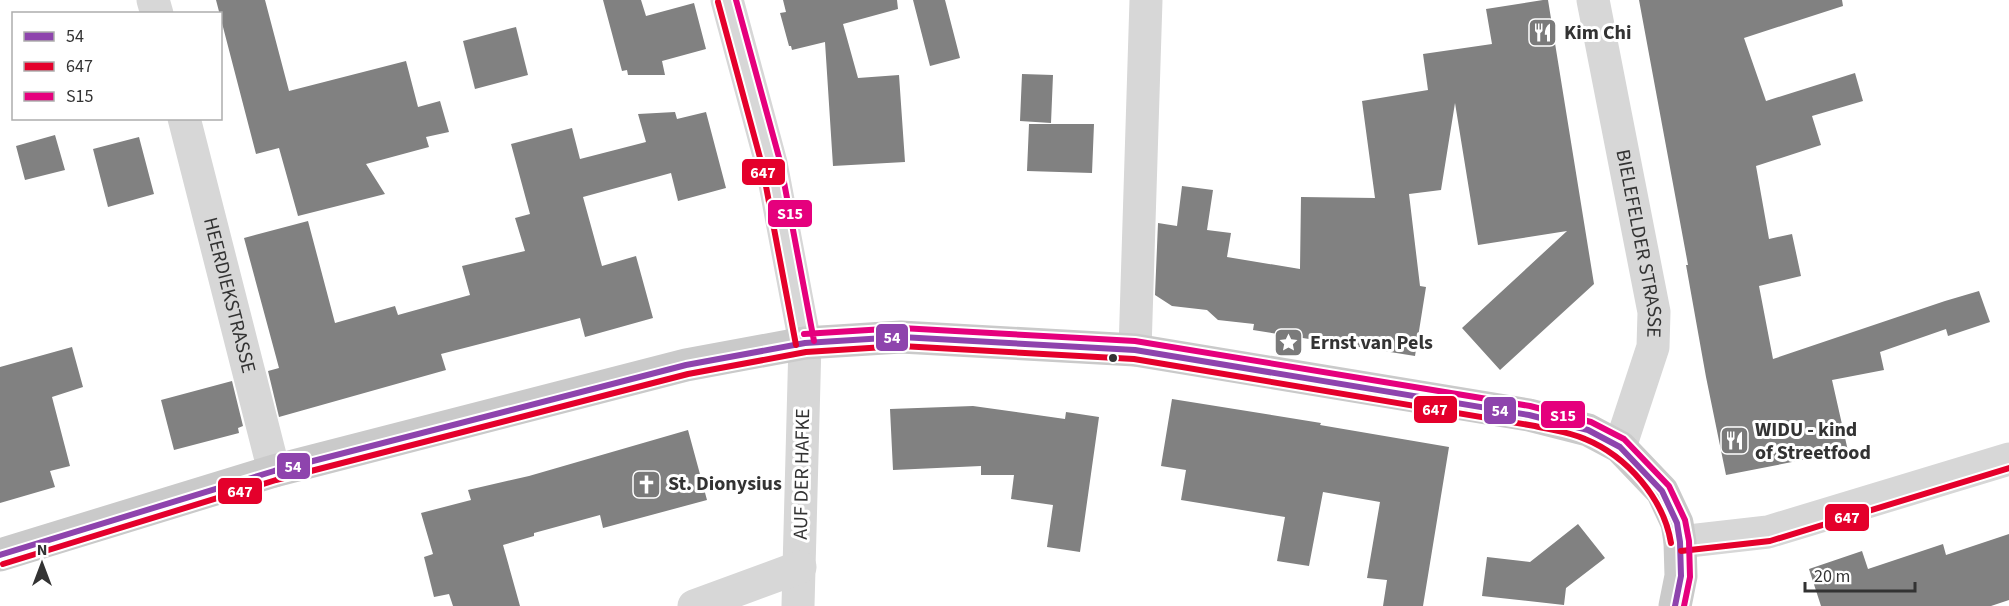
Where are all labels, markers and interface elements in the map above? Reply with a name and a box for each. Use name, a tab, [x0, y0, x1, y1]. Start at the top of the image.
legend	[12, 12, 222, 120]
restaurant icon: Kim Chi	[1527, 17, 1559, 49]
place label: Kim Chi	[1564, 19, 1632, 47]
text: 54	[66, 24, 84, 49]
text: 647	[66, 54, 93, 79]
text: S15	[66, 84, 94, 109]
street label: BIELEFELDER STRASSE	[1609, 147, 1669, 338]
line badge: 647	[741, 158, 786, 186]
text: 647	[750, 162, 776, 184]
line badge: S15	[767, 199, 813, 228]
text: S15	[777, 203, 803, 225]
street label: HEERDIEKSTRASSE	[196, 214, 263, 376]
line badge: 54	[875, 323, 909, 352]
text: 54	[884, 327, 901, 349]
place icon: Ernst van Pels	[1273, 327, 1305, 359]
place label: Ernst van Pels	[1310, 329, 1433, 357]
unlabelled marker	[1107, 352, 1119, 364]
line badge: 647	[1413, 395, 1458, 424]
line badge: 54	[1483, 396, 1517, 425]
text: 647	[1422, 399, 1448, 421]
text: 54	[1492, 400, 1509, 422]
line badge: S15	[1540, 400, 1586, 429]
text: S15	[1550, 405, 1576, 427]
street label: AUF DER HAFKE	[787, 408, 817, 540]
place label: WIDU - kind of Streetfood	[1755, 416, 1871, 467]
restaurant icon: WIDU - kind of Streetfood	[1718, 425, 1750, 457]
line badge: 54	[276, 452, 311, 480]
text: 54	[285, 456, 302, 478]
church icon: St. Dionysius	[631, 468, 663, 500]
place label: St. Dionysius	[668, 470, 782, 498]
line badge: 647	[217, 477, 263, 505]
text: 647	[227, 481, 253, 503]
line badge: 647	[1824, 503, 1870, 532]
text: 647	[1834, 507, 1860, 529]
north arrow	[12, 534, 72, 594]
text: N	[37, 539, 47, 561]
scale bar	[1805, 555, 1914, 593]
text: 20 m	[1814, 564, 1850, 589]

